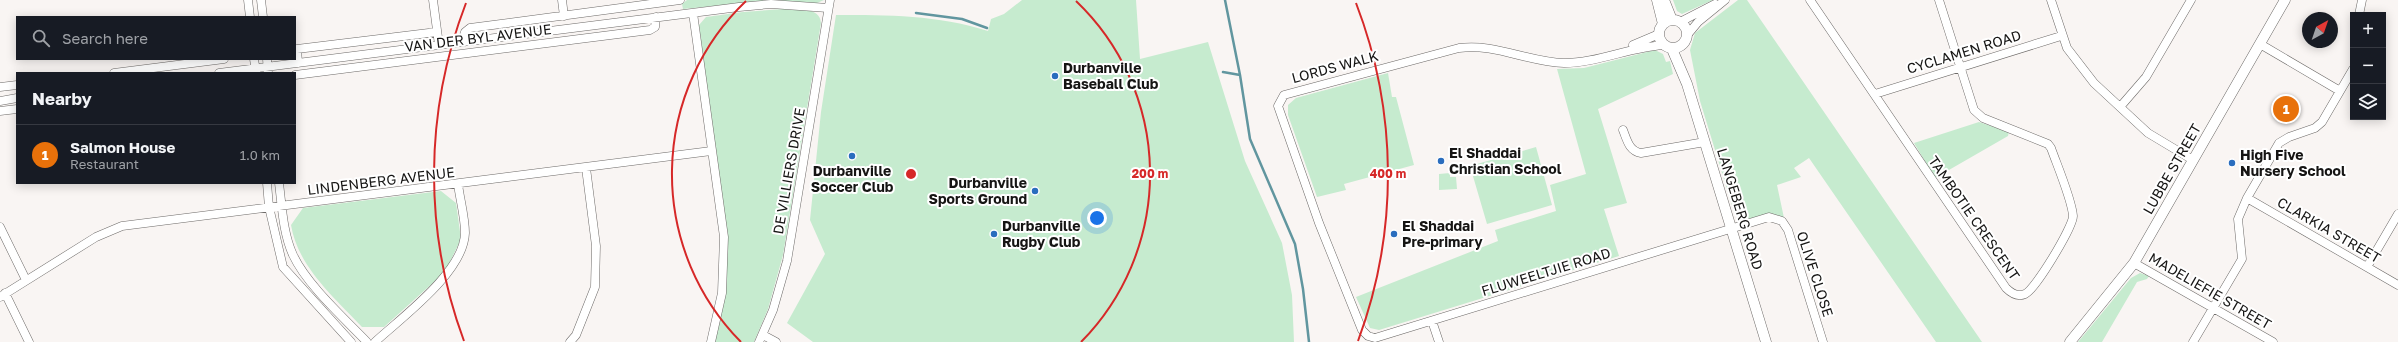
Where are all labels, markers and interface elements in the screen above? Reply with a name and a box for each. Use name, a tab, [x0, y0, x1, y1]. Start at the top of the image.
north arrow	[2302, 12, 2338, 48]
map controls	[2350, 12, 2386, 120]
button: +	[2350, 12, 2386, 48]
search box	[16, 16, 296, 60]
street label: VAN DER BYL AVENUE	[404, 20, 552, 55]
street label: CYCLAMEN ROAD	[1905, 26, 2023, 77]
icon: search	[30, 27, 52, 49]
text: Search here	[62, 29, 148, 47]
street label: LORDS WALK	[1290, 47, 1380, 86]
button: −	[2350, 48, 2386, 84]
place label: Durbanville Baseball Club	[1063, 59, 1159, 92]
marker: Durbanville Baseball Club	[1050, 71, 1060, 81]
button: layers	[2350, 84, 2386, 120]
text: Nearby	[32, 88, 92, 109]
pin: 1	[2273, 94, 2299, 124]
street label: DE VILLIERS DRIVE	[769, 106, 808, 235]
street label: LUBBE STREET	[2139, 120, 2204, 217]
text: Salmon House	[70, 138, 175, 156]
place label: El Shaddai Christian School	[1449, 144, 1562, 177]
street label: LANGEBERG ROAD	[1714, 146, 1767, 272]
place label: High Five Nursery School	[2240, 146, 2346, 179]
text: 1	[42, 147, 48, 163]
text: 1.0 km	[240, 147, 280, 163]
marker: Durbanville Soccer Club	[847, 151, 857, 161]
street label: TAMBOTIE CRESCENT	[1925, 152, 2024, 283]
text: Restaurant	[70, 156, 139, 172]
marker: El Shaddai Christian School	[1436, 156, 1446, 166]
marker: High Five Nursery School	[2227, 158, 2237, 168]
place label: Durbanville Soccer Club	[811, 162, 894, 195]
street label: LINDENBERG AVENUE	[306, 163, 456, 198]
text: 200 m	[1132, 166, 1168, 181]
text: 400 m	[1370, 166, 1406, 181]
centre of rings	[904, 167, 918, 181]
place label: Durbanville Sports Ground	[929, 174, 1027, 207]
marker: Durbanville Sports Ground	[1030, 186, 1040, 196]
street label: CLARKIA STREET	[2274, 193, 2384, 266]
your location	[1087, 208, 1107, 228]
place label: Durbanville Rugby Club	[1002, 217, 1081, 250]
place label: El Shaddai Pre-primary	[1402, 217, 1483, 250]
marker: Durbanville Rugby Club	[989, 229, 999, 239]
marker: El Shaddai Pre-primary	[1389, 229, 1399, 239]
street label: OLIVE CLOSE	[1794, 229, 1837, 319]
street label: FLUWEELTJIE ROAD	[1479, 244, 1612, 299]
street label: MADELIEFIE STREET	[2146, 249, 2275, 333]

